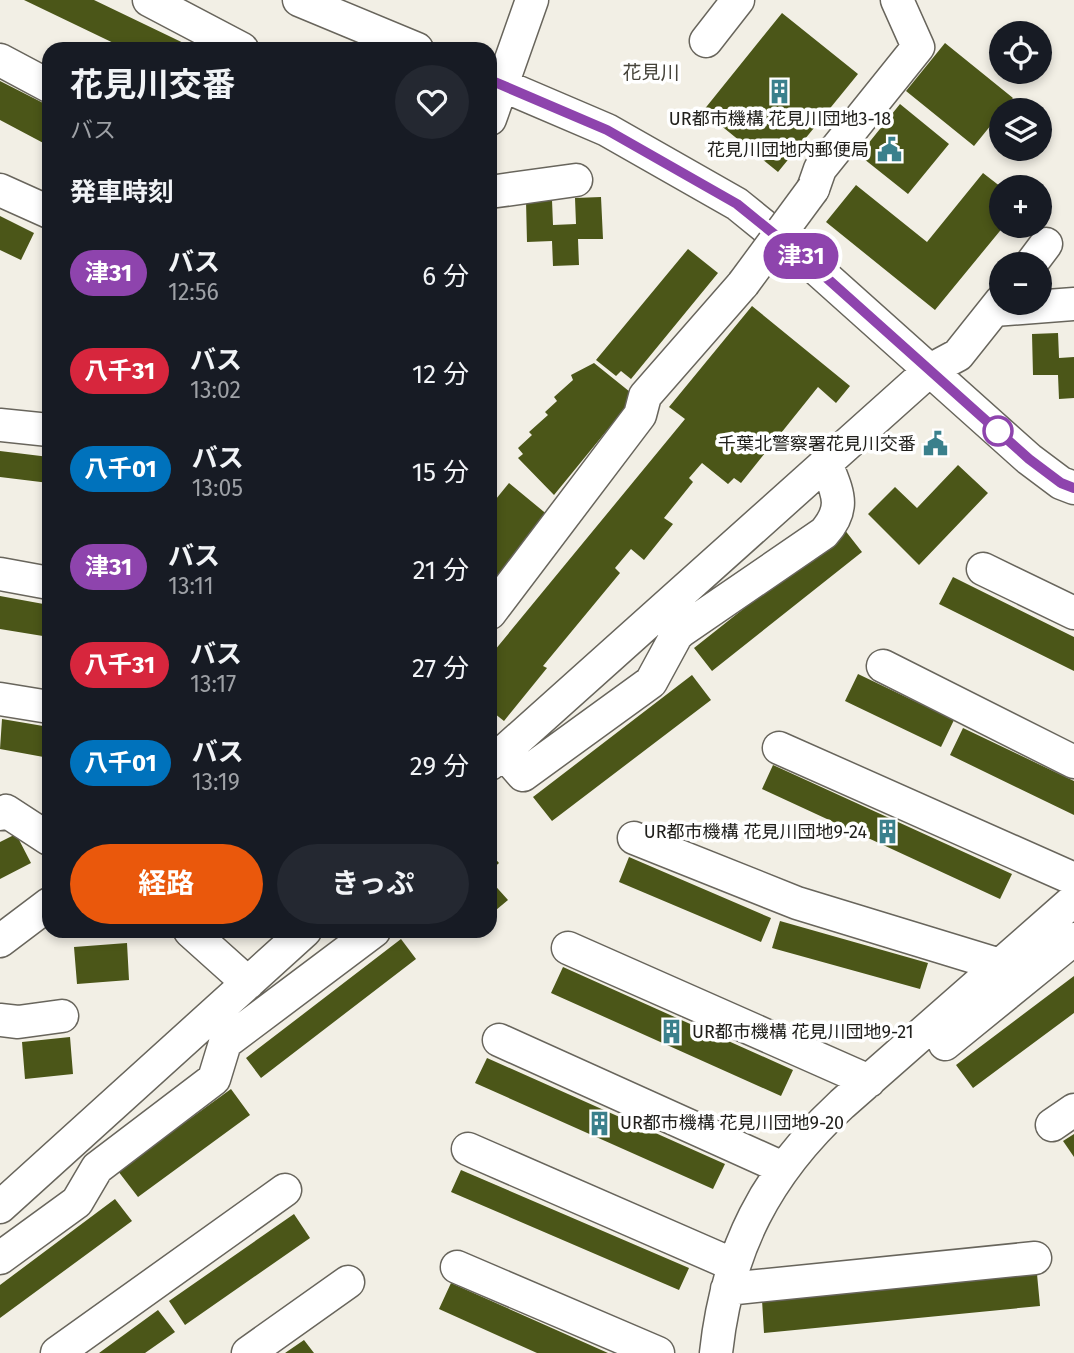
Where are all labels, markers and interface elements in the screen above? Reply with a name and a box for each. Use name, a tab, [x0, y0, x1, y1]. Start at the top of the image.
map controls	[989, 21, 1052, 315]
button: locate	[989, 21, 1052, 84]
district label: 花見川	[622, 61, 680, 84]
text: 花見川交番	[70, 65, 235, 105]
button: heart	[395, 65, 469, 139]
building icon: UR都市機構 花見川団地3-18	[766, 78, 794, 106]
button: layers	[989, 98, 1052, 161]
place label: UR都市機構 花見川団地3-18	[669, 108, 891, 130]
text: バス	[70, 116, 116, 144]
public building icon: 花見川団地内郵便局	[875, 136, 903, 164]
place label: 花見川団地内郵便局	[707, 139, 869, 161]
button: +	[989, 175, 1052, 238]
text: 発車時刻	[70, 177, 174, 208]
line badge: 津31	[761, 233, 841, 279]
text: 津31	[777, 242, 825, 270]
text: バス	[168, 247, 220, 278]
button: −	[989, 252, 1052, 315]
text: 津31	[85, 259, 132, 287]
text: 6 分	[422, 261, 469, 292]
text: 12:56	[168, 278, 219, 306]
text: バス	[190, 345, 242, 376]
text: 八千31	[84, 357, 155, 385]
text: 12 分	[412, 359, 469, 390]
text: 13:02	[190, 376, 241, 404]
unlabelled marker	[983, 416, 1013, 446]
public building icon: 千葉北警察署花見川交番	[922, 430, 950, 458]
place label: 千葉北警察署花見川交番	[718, 433, 916, 455]
text: バス	[192, 443, 244, 474]
text: 八千01	[84, 455, 157, 483]
text: 15 分	[412, 457, 469, 488]
text: 13:05	[192, 474, 243, 502]
text: バス	[168, 541, 220, 572]
text: 津31	[85, 553, 132, 581]
text: 21 分	[413, 555, 469, 586]
text: 13:11	[168, 572, 214, 600]
text: バス	[190, 639, 242, 670]
text: 八千31	[84, 651, 155, 679]
text: 27 分	[412, 653, 469, 684]
text: 13:17	[190, 670, 236, 698]
text: バス	[192, 737, 244, 768]
text: 八千01	[84, 749, 157, 777]
text: 29 分	[410, 751, 469, 782]
text: 13:19	[192, 768, 240, 796]
building icon: UR都市機構 花見川団地9-24	[873, 818, 901, 846]
place label: UR都市機構 花見川団地9-24	[644, 821, 867, 843]
button: 経路	[70, 844, 263, 924]
button: きっぷ	[277, 844, 469, 924]
building icon: UR都市機構 花見川団地9-21	[658, 1018, 686, 1046]
place label: UR都市機構 花見川団地9-21	[692, 1021, 913, 1043]
building icon: UR都市機構 花見川団地9-20	[586, 1109, 614, 1137]
place label: UR都市機構 花見川団地9-20	[620, 1112, 844, 1134]

